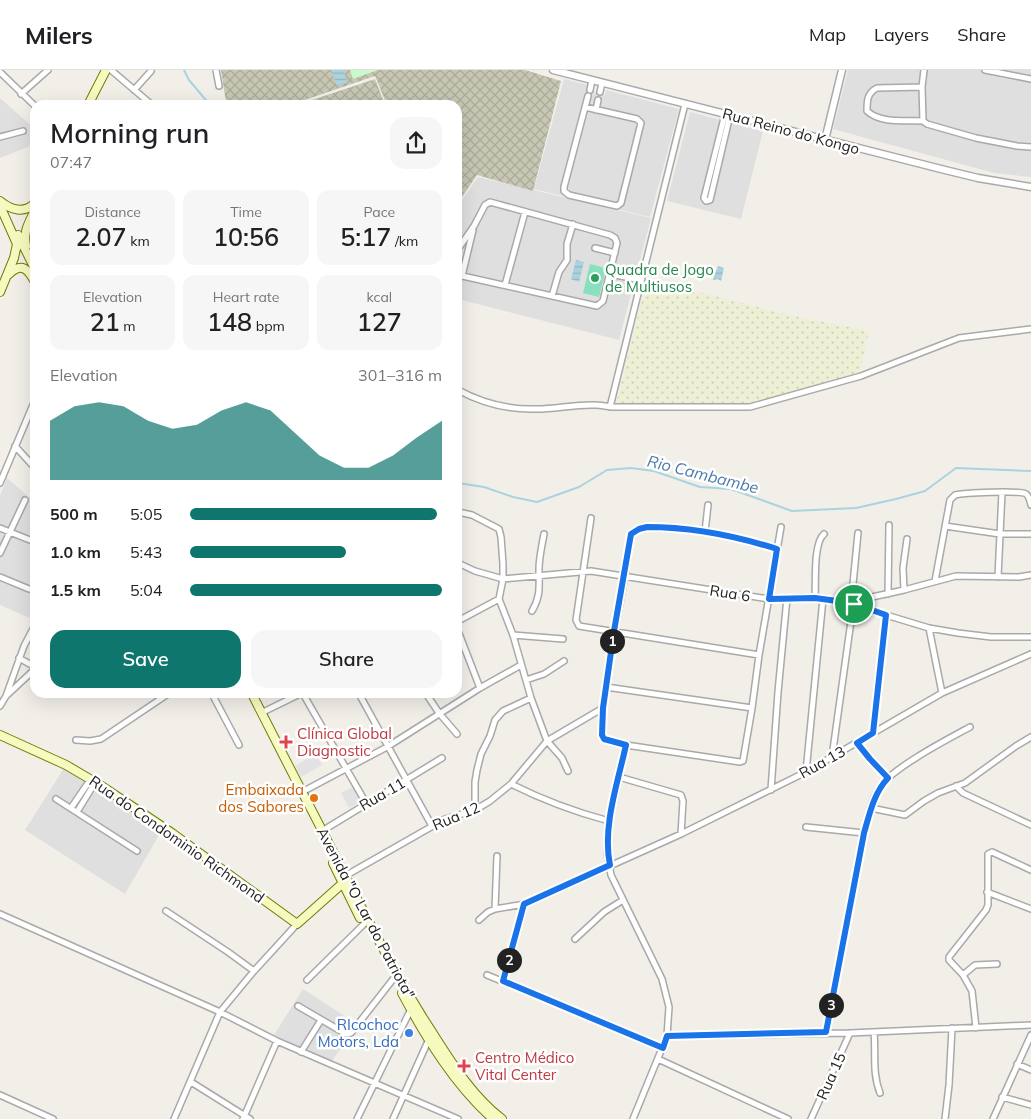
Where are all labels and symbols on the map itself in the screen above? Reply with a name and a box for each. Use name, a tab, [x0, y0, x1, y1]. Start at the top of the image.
street label: Rua Reino do Kongo	[720, 104, 862, 158]
place label: Quadra de Jogo de Multiusos	[605, 260, 714, 296]
marker: Quadra de Jogo de Multiusos	[589, 272, 601, 284]
water label: Rio Cambambe	[645, 450, 761, 498]
street label: Rua 6	[708, 580, 752, 606]
pin	[833, 583, 875, 625]
pin: 1	[600, 628, 624, 654]
place label: Clínica Global Diagnostic	[297, 724, 392, 760]
marker: Clínica Global Diagnostic	[279, 735, 293, 749]
street label: Rua 13	[796, 742, 848, 782]
street label: Rua do Condominio Richmond	[86, 771, 268, 907]
street label: Rua 11	[356, 773, 408, 815]
place label: Embaixada dos Sabores	[218, 780, 304, 816]
marker: Embaixada dos Sabores	[308, 792, 320, 804]
street label: Rua 12	[429, 797, 483, 835]
street label: Avenida "O Lar do Patriota"	[313, 824, 419, 1002]
pin: 2	[496, 948, 522, 972]
pin: 3	[818, 992, 844, 1018]
place label: RIcochoc Motors, Lda	[318, 1015, 399, 1051]
marker: RIcochoc Motors, Lda	[403, 1027, 415, 1039]
place label: Centro Médico Vital Center	[475, 1048, 574, 1084]
street label: Rua 15	[812, 1049, 850, 1103]
marker: Centro Médico Vital Center	[457, 1059, 471, 1073]

